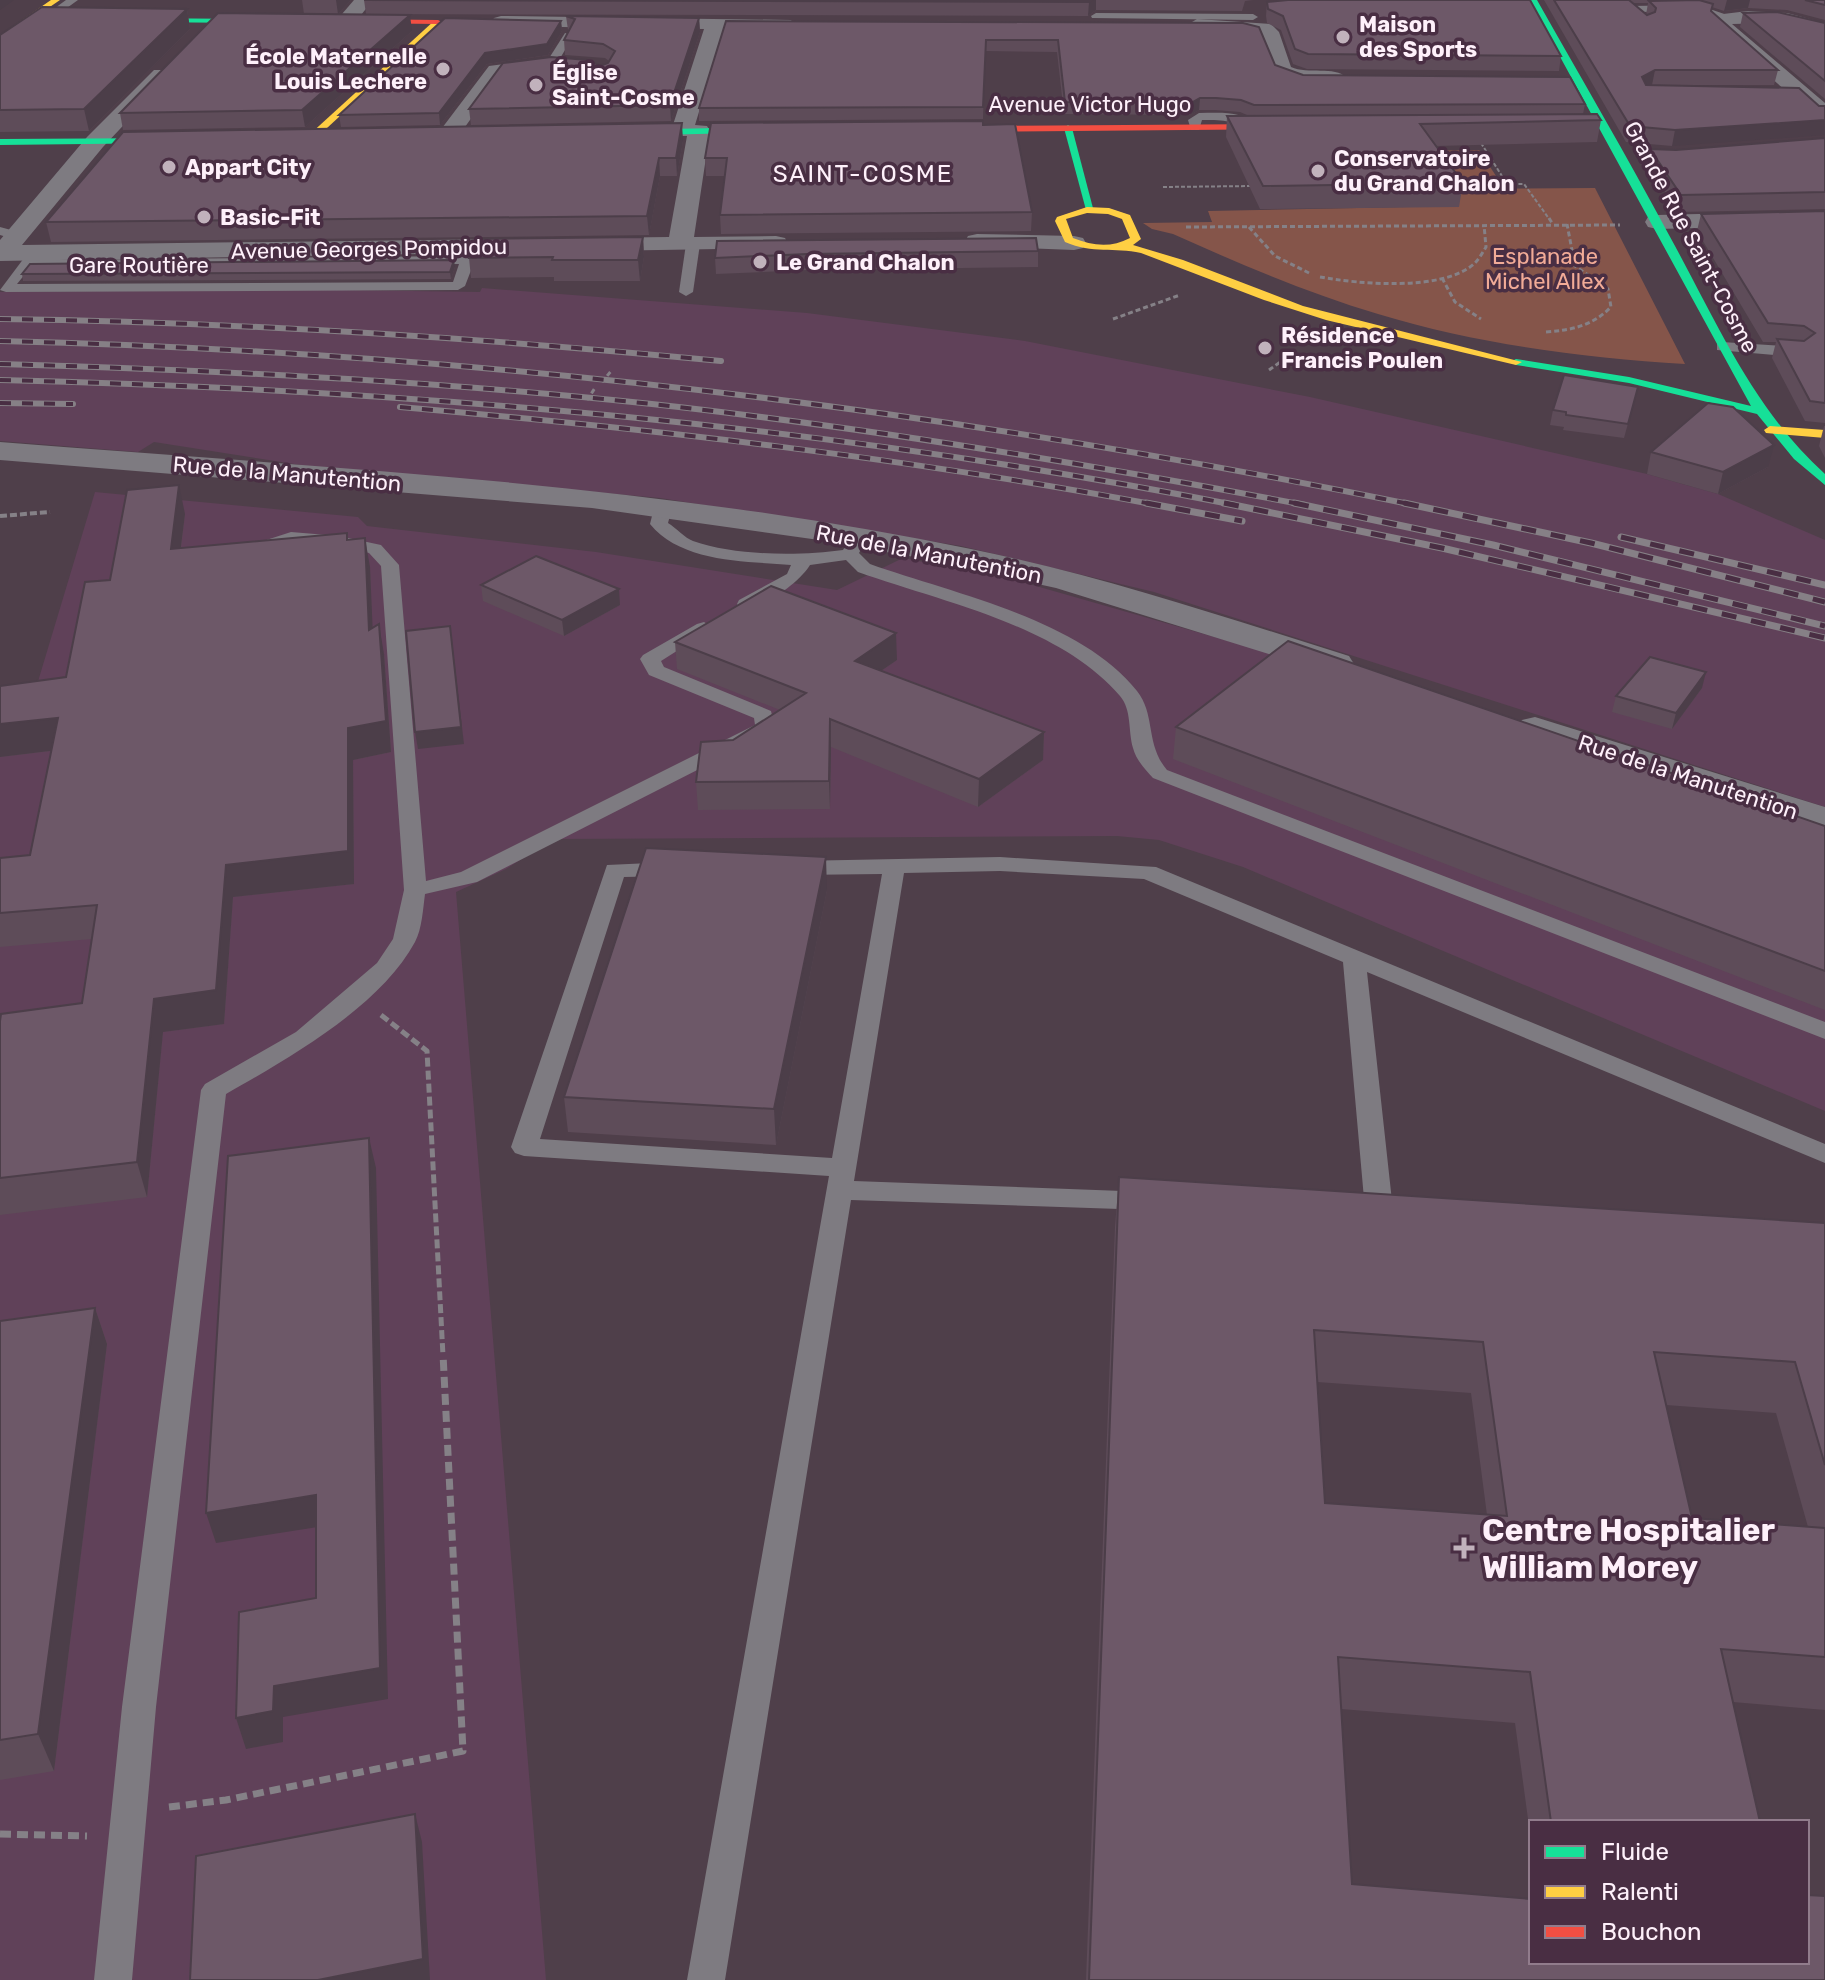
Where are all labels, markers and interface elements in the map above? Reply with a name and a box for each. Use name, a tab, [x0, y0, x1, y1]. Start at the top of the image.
place label: Maison des Sports	[1359, 11, 1477, 63]
marker: Maison des Sports	[1334, 28, 1352, 46]
place label: École Maternelle Louis Lechere	[245, 43, 427, 95]
place label: Église Saint-Cosme	[552, 59, 695, 111]
marker: École Maternelle Louis Lechere	[434, 60, 452, 78]
marker: Église Saint-Cosme	[527, 76, 545, 94]
street label: Avenue Victor Hugo	[989, 91, 1191, 118]
street label: Grande Rue Saint-Cosme	[1618, 117, 1764, 357]
place label: Conservatoire du Grand Chalon	[1334, 145, 1515, 197]
place label: Appart City	[185, 154, 312, 181]
marker: Appart City	[160, 158, 178, 176]
district label: SAINT-COSME	[773, 160, 953, 188]
marker: Conservatoire du Grand Chalon	[1309, 162, 1327, 180]
place label: Basic-Fit	[220, 204, 321, 231]
marker: Basic-Fit	[195, 208, 213, 226]
street label: Avenue Georges Pompidou	[231, 233, 507, 265]
park label: Esplanade Michel Allex	[1485, 243, 1605, 295]
place label: Le Grand Chalon	[776, 249, 955, 276]
street label: Gare Routière	[69, 252, 209, 279]
marker: Le Grand Chalon	[751, 253, 769, 271]
place label: Résidence Francis Poulen	[1281, 322, 1443, 374]
marker: Résidence Francis Poulen	[1256, 339, 1274, 357]
street label: Rue de la Manutention	[172, 451, 402, 497]
street label: Rue de la Manutention	[814, 519, 1044, 589]
street label: Rue de la Manutention	[1575, 729, 1801, 825]
place label: Centre Hospitalier William Morey	[1482, 1511, 1776, 1586]
marker: Centre Hospitalier William Morey	[1453, 1537, 1475, 1559]
legend	[1529, 1820, 1809, 1964]
text: Fluide	[1601, 1838, 1669, 1866]
text: Ralenti	[1601, 1878, 1679, 1906]
text: Bouchon	[1601, 1918, 1701, 1946]

